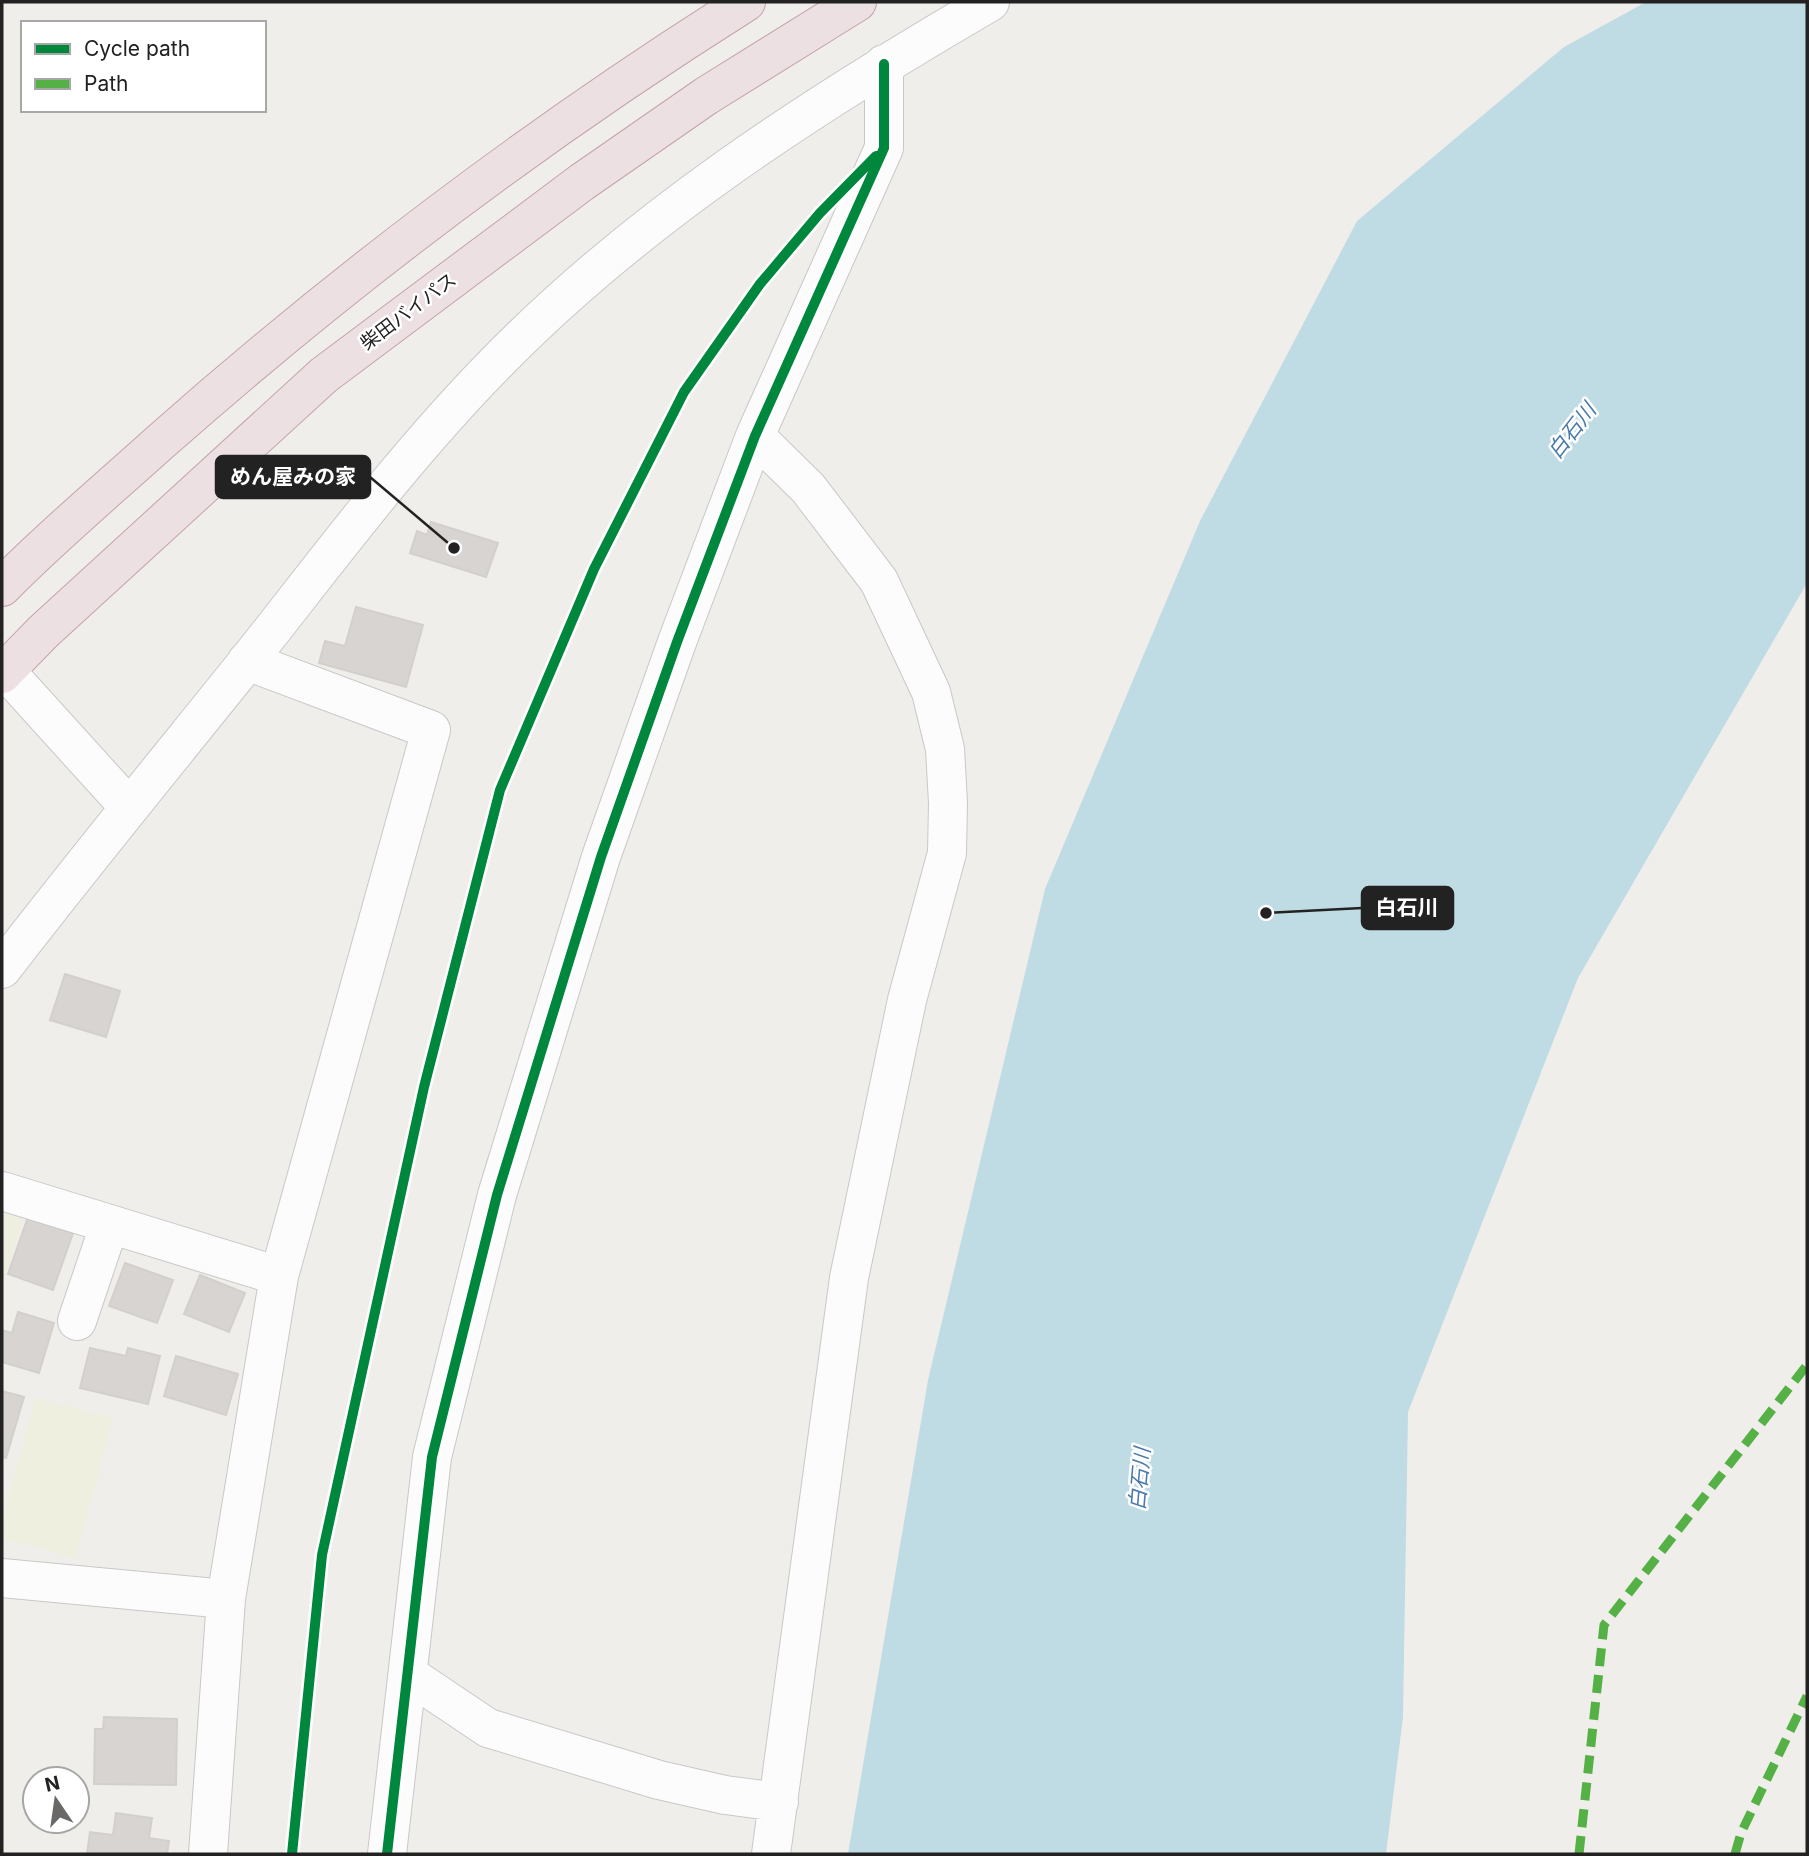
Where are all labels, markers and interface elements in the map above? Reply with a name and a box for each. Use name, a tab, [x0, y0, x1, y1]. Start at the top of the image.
legend	[21, 21, 266, 112]
text: Cycle path	[84, 36, 190, 61]
text: Path	[84, 71, 129, 96]
street label: 柴田バイパス	[356, 268, 461, 355]
water label: 白石川	[1542, 397, 1602, 463]
callout: めん屋みの家	[216, 456, 370, 498]
text: めん屋みの家	[230, 464, 356, 489]
callout: 白石川	[1362, 887, 1453, 929]
text: 白石川	[1376, 895, 1439, 920]
water label: 白石川	[1124, 1444, 1155, 1511]
north arrow	[21, 1765, 91, 1835]
text: N	[43, 1771, 62, 1797]

